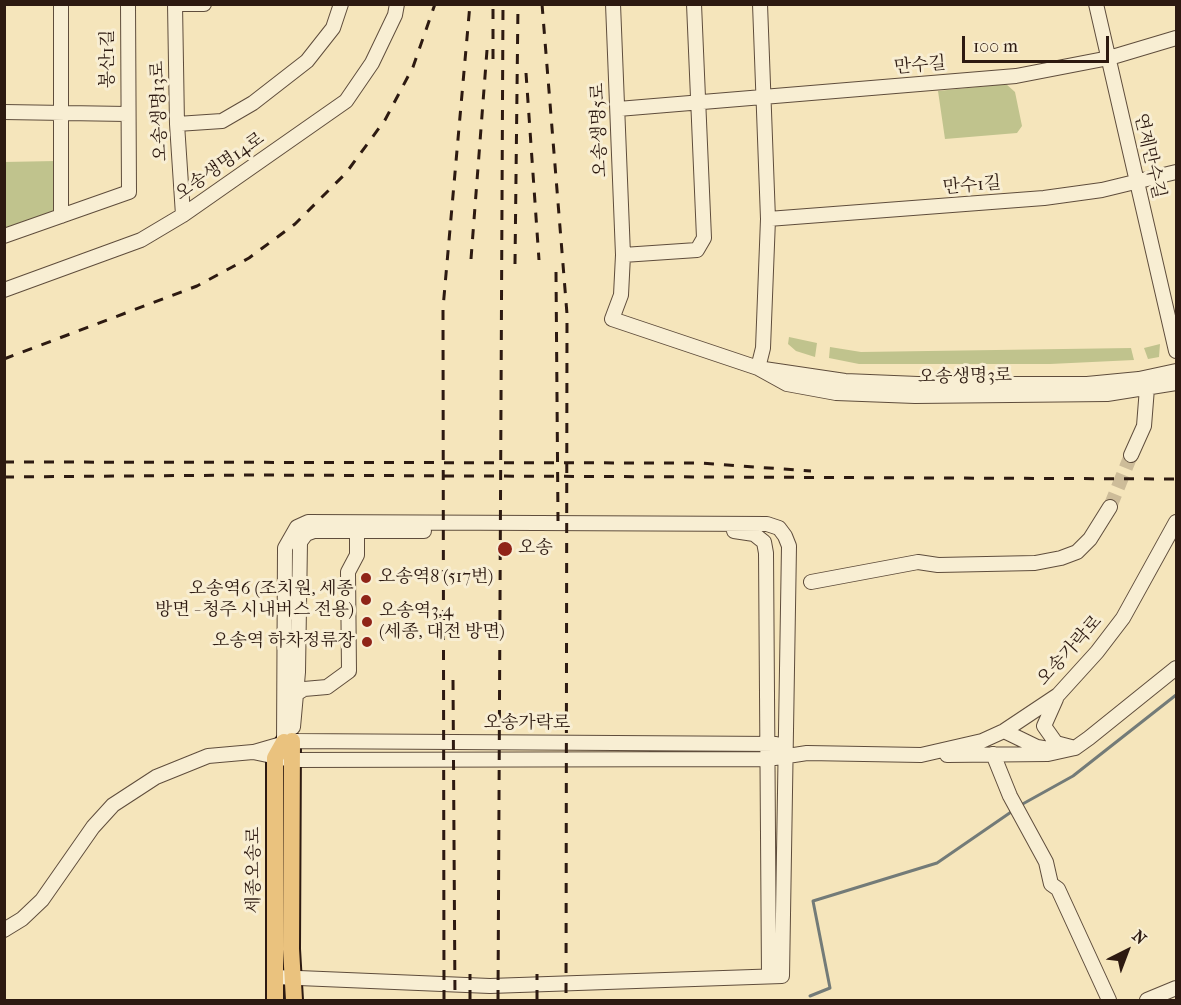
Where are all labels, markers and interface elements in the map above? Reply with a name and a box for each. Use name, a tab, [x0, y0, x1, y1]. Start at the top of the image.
scale bar	[965, 24, 1112, 62]
street label: 봉산1길	[98, 30, 120, 88]
text: 100 m	[973, 36, 1018, 57]
street label: 만수길	[893, 53, 947, 79]
street label: 오송생명13로	[147, 60, 173, 162]
street label: 오송생명5로	[588, 82, 612, 178]
street label: 연제만수길	[1129, 111, 1169, 201]
street label: 오송생명14로	[171, 128, 269, 206]
street label: 만수1길	[942, 173, 1002, 199]
street label: 오송생명3로	[918, 365, 1012, 389]
place label: 오송	[518, 538, 553, 560]
marker: 오송	[496, 540, 514, 558]
place label: 오송역8 (517번)	[378, 567, 493, 589]
marker: 오송역8 (517번)	[359, 571, 373, 585]
place label: 오송역6 (조치원, 세종 방면 - 청주 시내버스 전용)	[155, 579, 354, 622]
marker: 오송역6 (조치원, 세종 방면 - 청주 시내버스 전용)	[359, 593, 373, 607]
place label: 오송역3,4 (세종, 대전 방면)	[379, 601, 505, 644]
street label: 오송가락로	[1033, 611, 1107, 691]
marker: 오송역3,4 (세종, 대전 방면)	[360, 615, 374, 629]
place label: 오송역 하차정류장	[212, 631, 355, 653]
marker: 오송역 하차정류장	[360, 635, 374, 649]
street label: 오송가락로	[484, 713, 570, 735]
street label: 세종오송로	[244, 827, 266, 913]
north arrow	[1097, 921, 1157, 981]
text: N	[1129, 926, 1150, 948]

